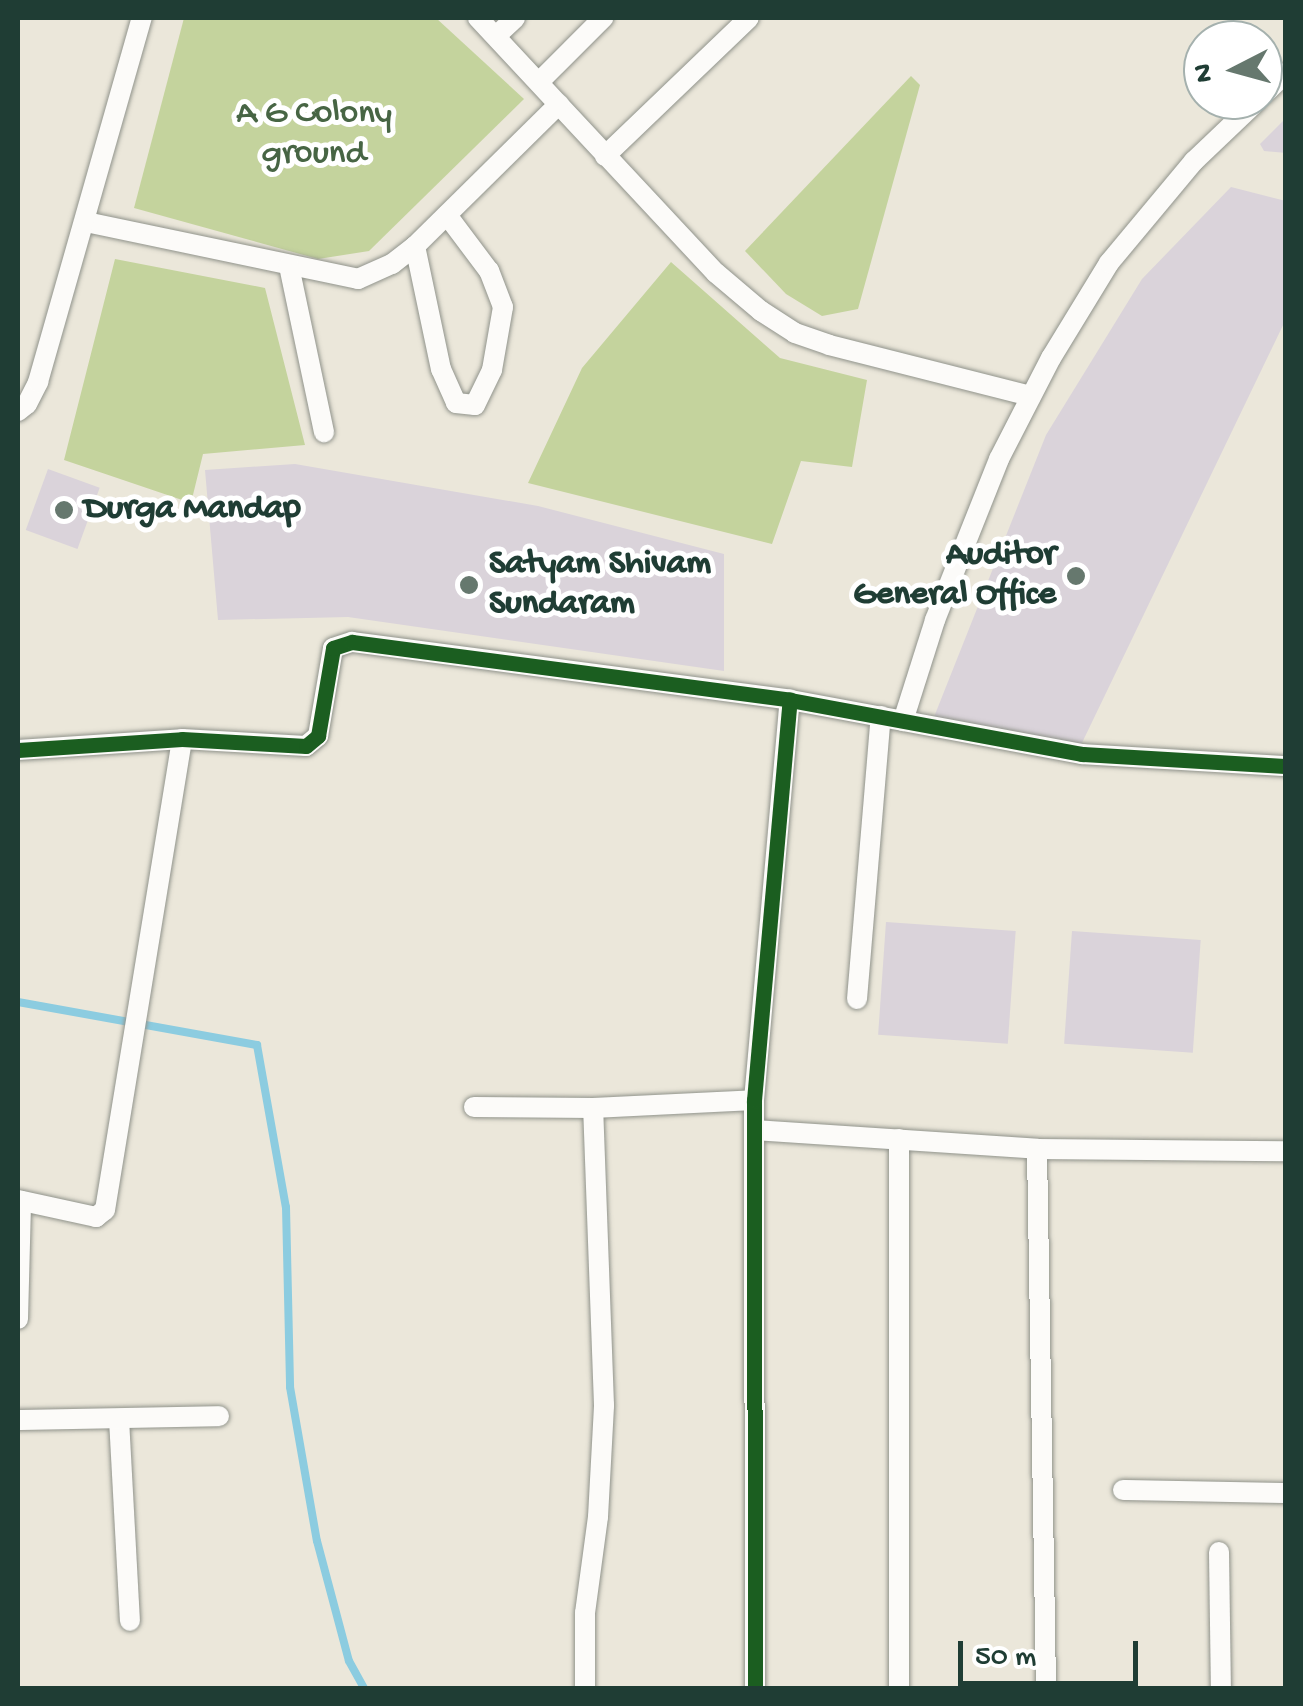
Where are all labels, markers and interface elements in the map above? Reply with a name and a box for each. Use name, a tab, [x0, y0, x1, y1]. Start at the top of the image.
north arrow	[1183, 20, 1283, 120]
text: N	[1187, 62, 1222, 84]
park label: A G Colony ground	[236, 94, 392, 176]
place label: Durga Mandap	[84, 489, 301, 531]
marker: Durga Mandap	[53, 499, 75, 521]
place label: Auditor General Office	[853, 535, 1056, 617]
place label: Satyam Shivam Sundaram	[489, 544, 711, 626]
marker: Auditor General Office	[1065, 565, 1087, 587]
marker: Satyam Shivam Sundaram	[458, 574, 480, 596]
scale bar	[963, 1621, 1143, 1683]
text: 50 m	[975, 1641, 1036, 1676]

